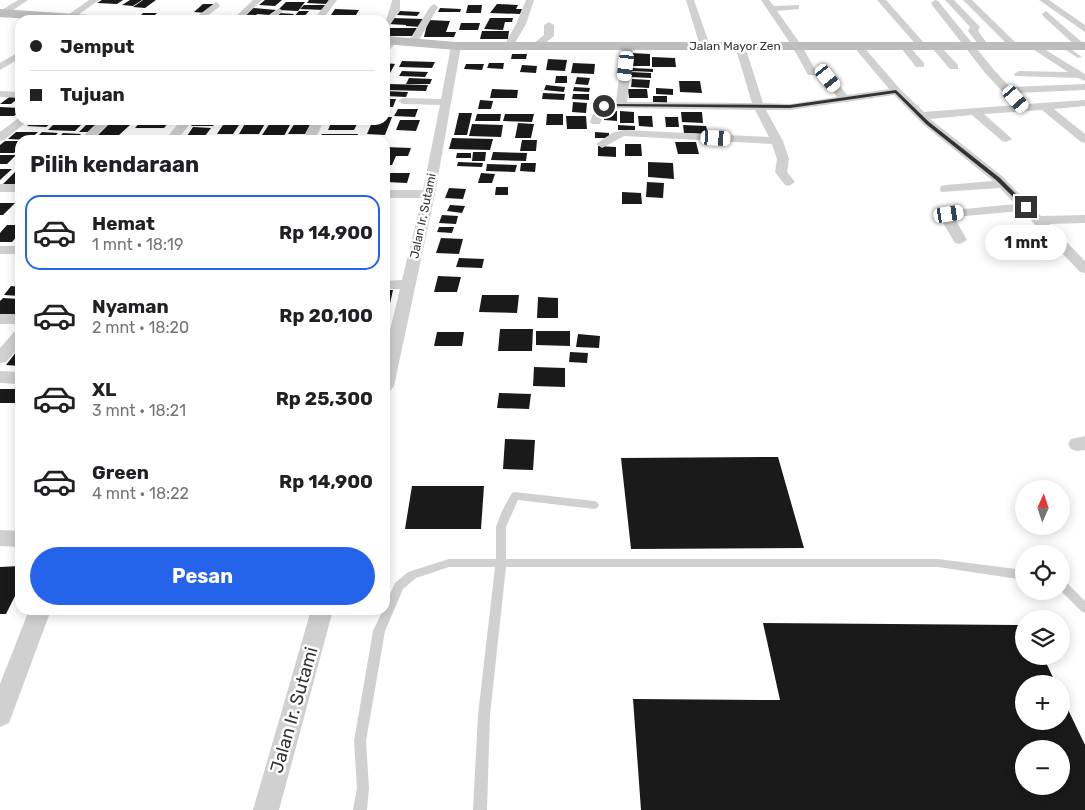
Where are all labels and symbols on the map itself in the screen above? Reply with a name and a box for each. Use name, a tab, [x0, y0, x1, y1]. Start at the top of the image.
street label: Jalan Mayor Zen	[689, 39, 781, 53]
car	[616, 50, 635, 82]
car	[812, 62, 843, 94]
car	[1000, 83, 1031, 115]
route start	[593, 95, 615, 117]
car	[700, 130, 731, 146]
street label: Jalan Ir. Sutami	[407, 172, 439, 260]
route end	[1015, 196, 1037, 218]
car	[933, 204, 964, 224]
callout: 1 mnt	[985, 224, 1067, 260]
north arrow	[1015, 480, 1070, 535]
street label: Jalan Ir. Sutami	[266, 644, 322, 776]

